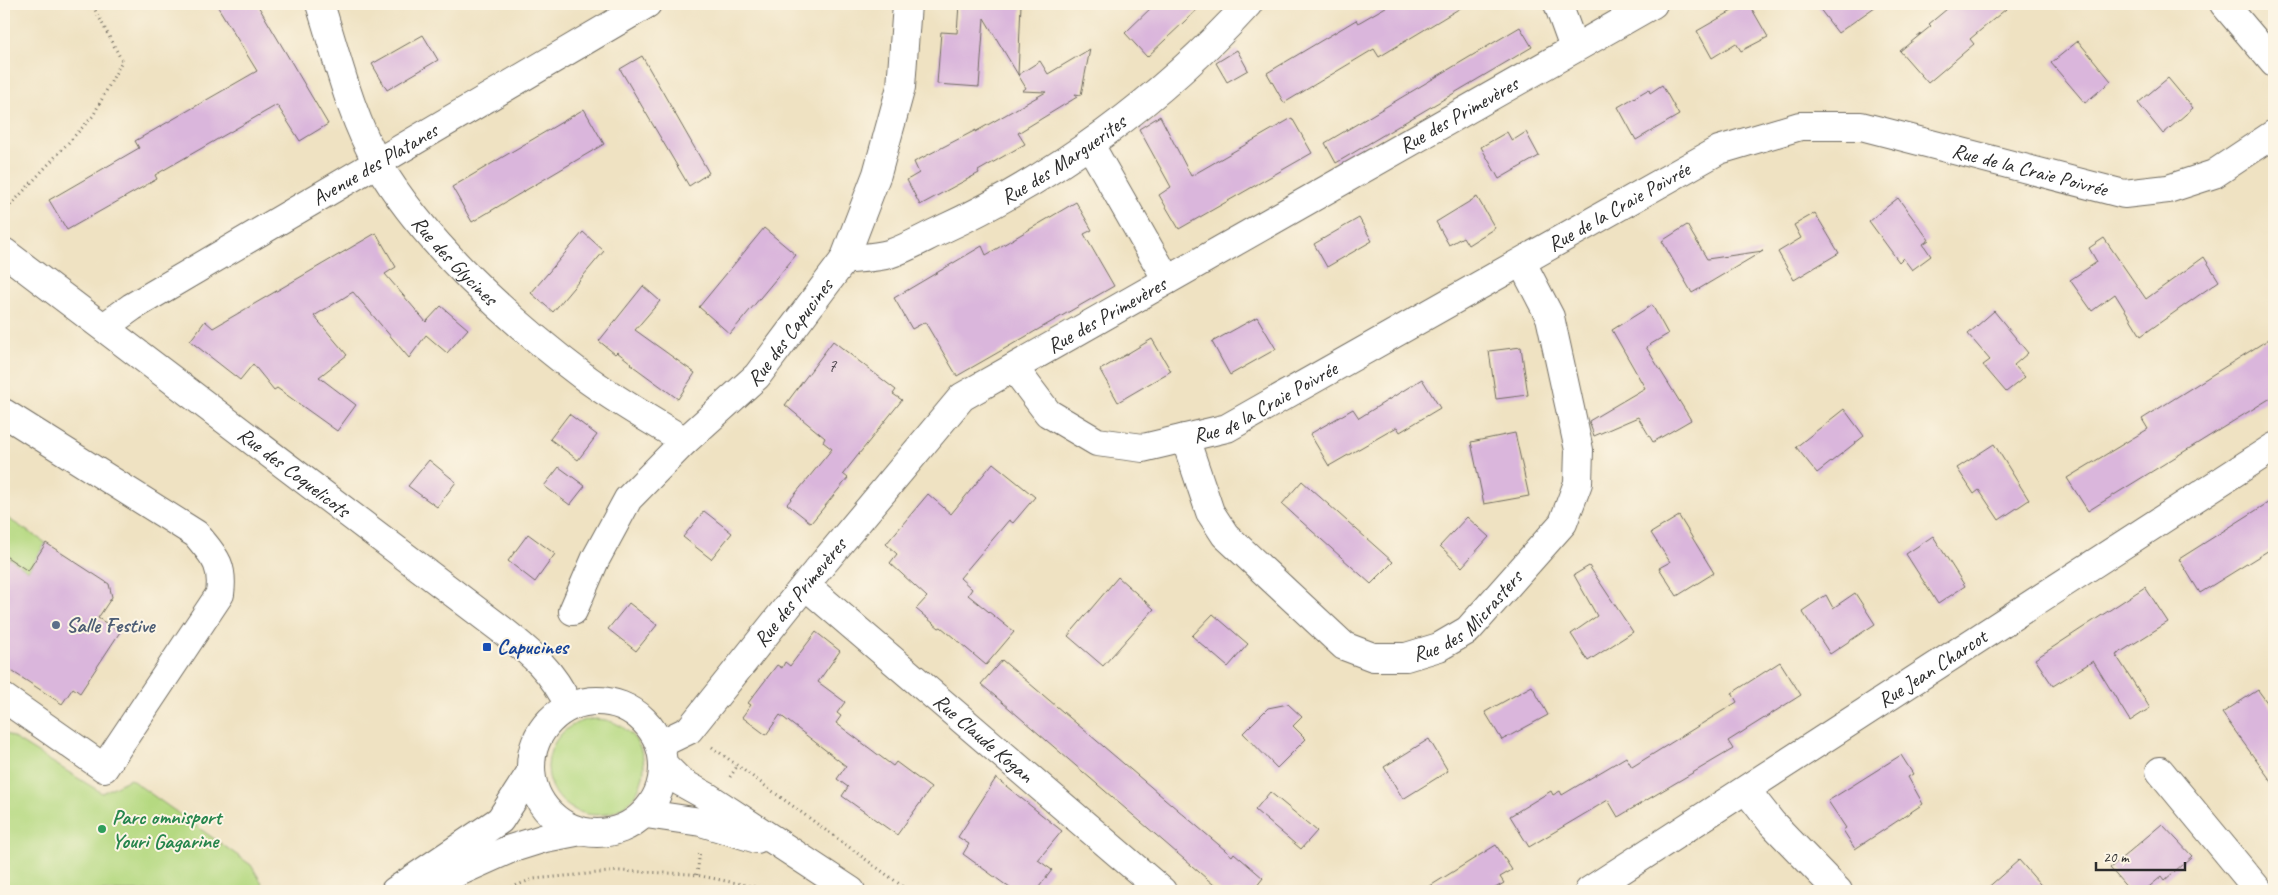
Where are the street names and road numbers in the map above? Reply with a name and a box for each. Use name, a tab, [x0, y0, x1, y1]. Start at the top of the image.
street label: Rue des Primevères	[1394, 70, 1524, 159]
street label: Rue des Marguerites	[996, 108, 1132, 210]
street label: Avenue des Platanes	[307, 116, 444, 211]
street label: Rue de la Craie Poivrée	[1949, 137, 2112, 203]
street label: Rue de la Craie Poivrée	[1543, 155, 1696, 257]
street label: Rue des Glycines	[406, 210, 504, 312]
street label: Rue des Primevères	[1042, 270, 1172, 359]
street label: Rue des Capucines	[742, 272, 840, 392]
street label: Rue de la Craie Poivrée	[1190, 354, 1344, 449]
street label: Rue des Coquelicots	[233, 421, 357, 524]
street label: Rue des Primevères	[748, 531, 853, 652]
street label: Rue des Micrasters	[1409, 563, 1529, 667]
street label: Rue Jean Charcot	[1873, 623, 1993, 713]
street label: Rue Claude Kogan	[928, 688, 1039, 788]

